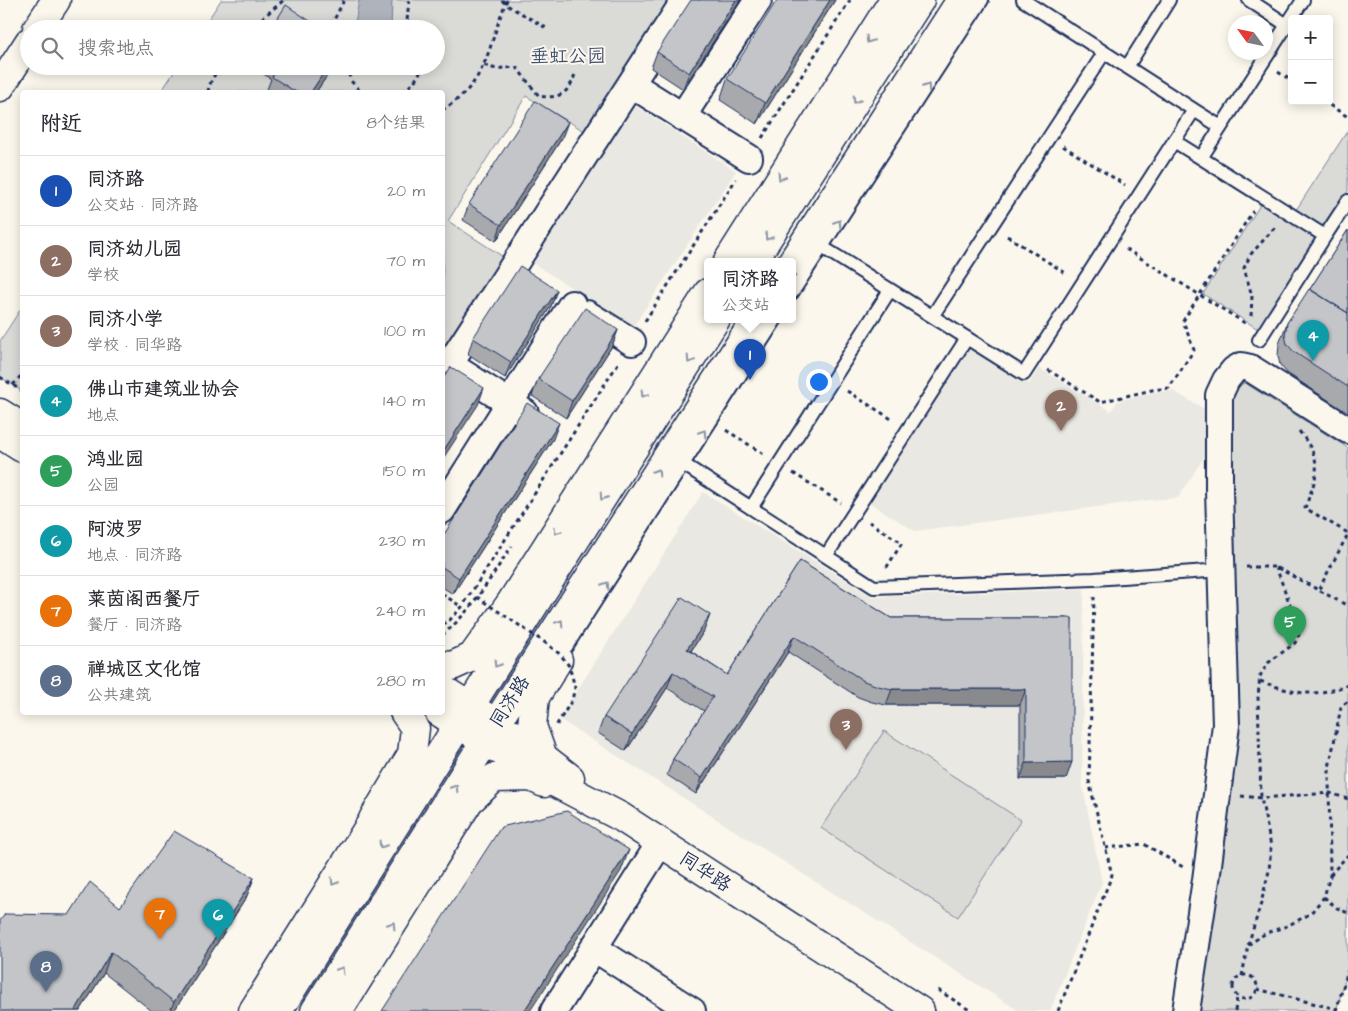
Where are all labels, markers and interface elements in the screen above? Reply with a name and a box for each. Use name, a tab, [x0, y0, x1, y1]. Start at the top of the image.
north arrow	[1228, 15, 1273, 60]
map controls	[1288, 15, 1333, 105]
button: +	[1288, 15, 1333, 60]
search box	[20, 20, 445, 75]
icon: search	[38, 34, 66, 62]
text: 搜索地点	[78, 35, 154, 62]
one-way arrow	[865, 35, 875, 44]
park label: 垂虹公园	[530, 43, 606, 70]
button: −	[1288, 60, 1333, 105]
one-way arrow	[920, 83, 930, 92]
one-way arrow	[852, 95, 862, 104]
text: 附近	[40, 109, 82, 138]
text: 8个结果	[367, 112, 425, 134]
text: 同济路	[87, 166, 144, 193]
one-way arrow	[778, 172, 788, 181]
text: 1	[55, 180, 57, 202]
text: 20 m	[387, 180, 425, 202]
text: 公交站 · 同济路	[87, 194, 198, 216]
one-way arrow	[832, 219, 841, 229]
one-way arrow	[765, 232, 775, 241]
text: 同济幼儿园	[87, 236, 182, 263]
text: 2	[51, 250, 61, 272]
text: 70 m	[386, 250, 425, 272]
popup	[704, 258, 796, 323]
text: 学校	[87, 264, 119, 286]
text: 同济路	[721, 266, 779, 293]
text: 公交站	[721, 294, 770, 316]
text: 同济小学	[87, 306, 163, 333]
text: 3	[52, 320, 60, 342]
text: 100 m	[384, 320, 425, 342]
pin: 4	[1297, 320, 1329, 361]
text: 学校 · 同华路	[87, 334, 182, 356]
pin: 1	[734, 339, 766, 380]
one-way arrow	[687, 354, 696, 363]
your location	[806, 369, 832, 395]
text: 佛山市建筑业协会	[87, 376, 239, 403]
one-way arrow	[641, 388, 650, 397]
text: 4	[51, 390, 61, 412]
text: 140 m	[383, 390, 425, 412]
pin: 2	[1045, 390, 1077, 431]
text: 地点	[87, 404, 119, 426]
one-way arrow	[697, 430, 707, 439]
text: 鸿业园	[87, 446, 144, 473]
text: 5	[50, 460, 62, 482]
text: 150 m	[383, 460, 425, 482]
one-way arrow	[651, 468, 661, 477]
text: 公园	[87, 474, 119, 496]
one-way arrow	[599, 491, 609, 500]
text: 阿波罗	[87, 516, 144, 543]
one-way arrow	[553, 525, 563, 534]
text: 6	[51, 530, 61, 552]
text: 230 m	[379, 530, 425, 552]
text: 地点 · 同济路	[87, 544, 182, 566]
one-way arrow	[600, 581, 609, 590]
text: 莱茵阁西餐厅	[87, 586, 201, 613]
text: 7	[51, 600, 61, 622]
text: 240 m	[376, 600, 425, 622]
pin: 5	[1274, 606, 1306, 647]
text: 餐厅 · 同济路	[87, 614, 182, 636]
one-way arrow	[554, 619, 563, 629]
text: 禅城区文化馆	[87, 656, 201, 683]
one-way arrow	[493, 658, 503, 667]
text: 8	[51, 670, 61, 692]
text: 280 m	[377, 670, 425, 692]
street label: 同济路	[483, 671, 537, 733]
text: 公共建筑	[87, 684, 151, 706]
pin: 3	[830, 709, 862, 750]
one-way arrow	[449, 784, 459, 793]
one-way arrow	[379, 840, 388, 849]
street label: 同华路	[674, 845, 736, 899]
one-way arrow	[331, 876, 340, 885]
pin: 7	[144, 898, 176, 939]
pin: 6	[202, 899, 234, 940]
one-way arrow	[386, 922, 395, 931]
pin: 8	[30, 951, 62, 992]
one-way arrow	[335, 966, 344, 975]

